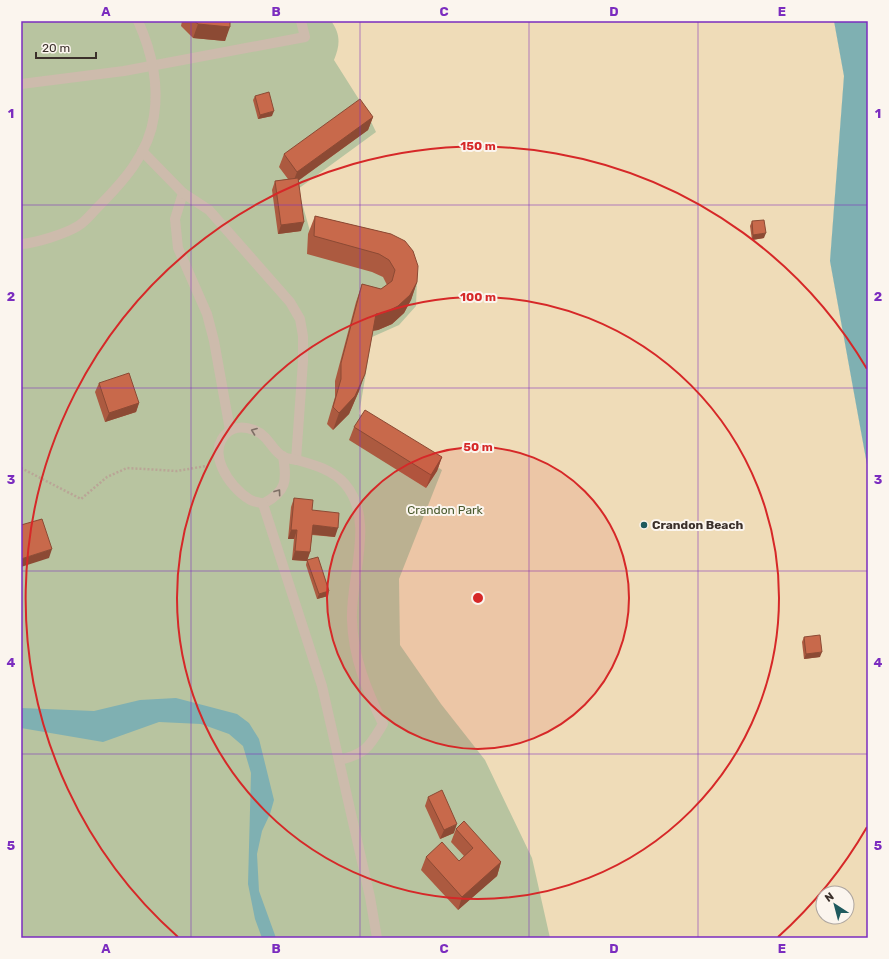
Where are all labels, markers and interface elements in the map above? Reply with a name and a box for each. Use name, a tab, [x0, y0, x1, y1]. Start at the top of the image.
text: A	[101, 4, 111, 19]
text: B	[271, 4, 281, 19]
text: C	[439, 4, 449, 19]
text: D	[609, 4, 619, 19]
text: E	[778, 4, 786, 19]
scale bar	[36, 34, 96, 60]
text: 20 m	[42, 41, 70, 55]
text: 1	[8, 106, 14, 121]
text: 1	[875, 106, 881, 121]
text: 150 m	[460, 139, 496, 153]
text: 2	[7, 289, 15, 304]
text: 2	[874, 289, 882, 304]
text: 100 m	[460, 290, 496, 304]
one-way arrow	[251, 428, 258, 436]
text: 50 m	[463, 440, 493, 454]
text: 3	[7, 472, 16, 487]
text: 3	[874, 472, 883, 487]
one-way arrow	[273, 490, 280, 497]
park label: Crandon Park	[407, 503, 484, 517]
place label: Crandon Beach	[652, 518, 743, 532]
marker: Crandon Beach	[639, 520, 649, 530]
centre of rings	[471, 591, 485, 605]
text: 4	[7, 655, 16, 670]
text: 4	[874, 655, 883, 670]
text: 5	[7, 838, 15, 853]
text: 5	[874, 838, 882, 853]
north arrow	[815, 885, 855, 925]
text: N	[822, 890, 837, 905]
text: A	[101, 941, 111, 956]
text: B	[271, 941, 281, 956]
text: C	[439, 941, 449, 956]
text: D	[609, 941, 619, 956]
text: E	[778, 941, 786, 956]

